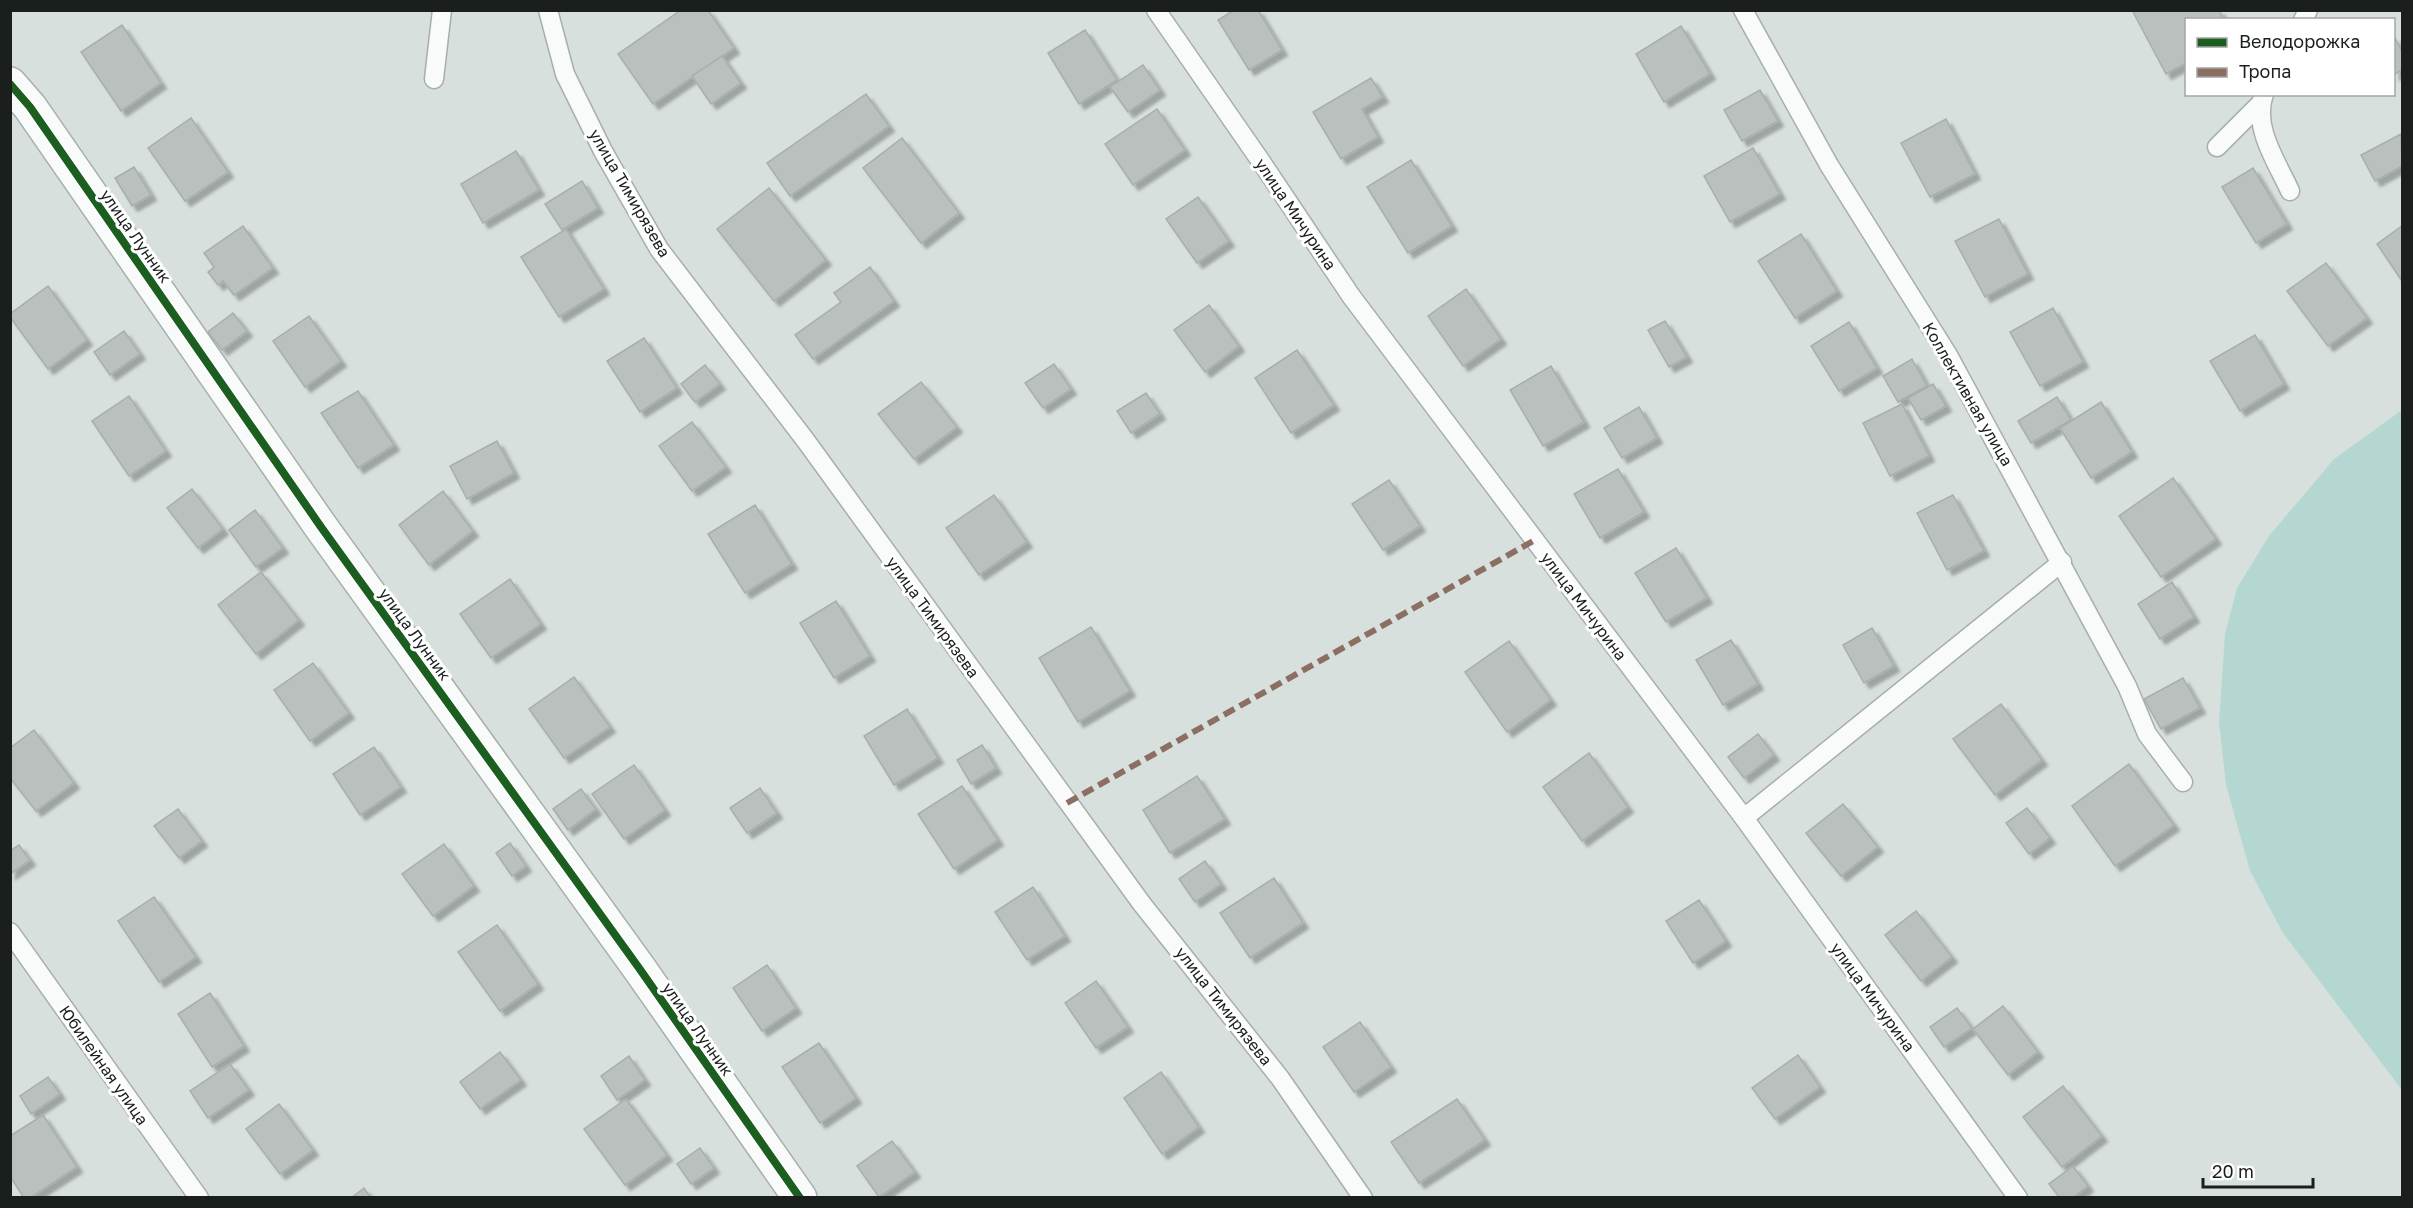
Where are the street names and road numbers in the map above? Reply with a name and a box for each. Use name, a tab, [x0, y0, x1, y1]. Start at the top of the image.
street label: улица Тимирязева	[585, 125, 675, 261]
street label: улица Мичурина	[1251, 154, 1341, 274]
street label: улица Лунник	[96, 185, 176, 287]
street label: Коллективная улица	[1919, 318, 2017, 470]
street label: улица Мичурина	[1537, 548, 1631, 664]
street label: улица Тимирязева	[882, 552, 984, 682]
street label: улица Лунник	[375, 584, 455, 684]
street label: улица Мичурина	[1827, 938, 1919, 1056]
street label: улица Тимирязева	[1171, 943, 1277, 1069]
street label: улица Лунник	[658, 978, 738, 1080]
street label: Юбилейная улица	[55, 1001, 153, 1129]

